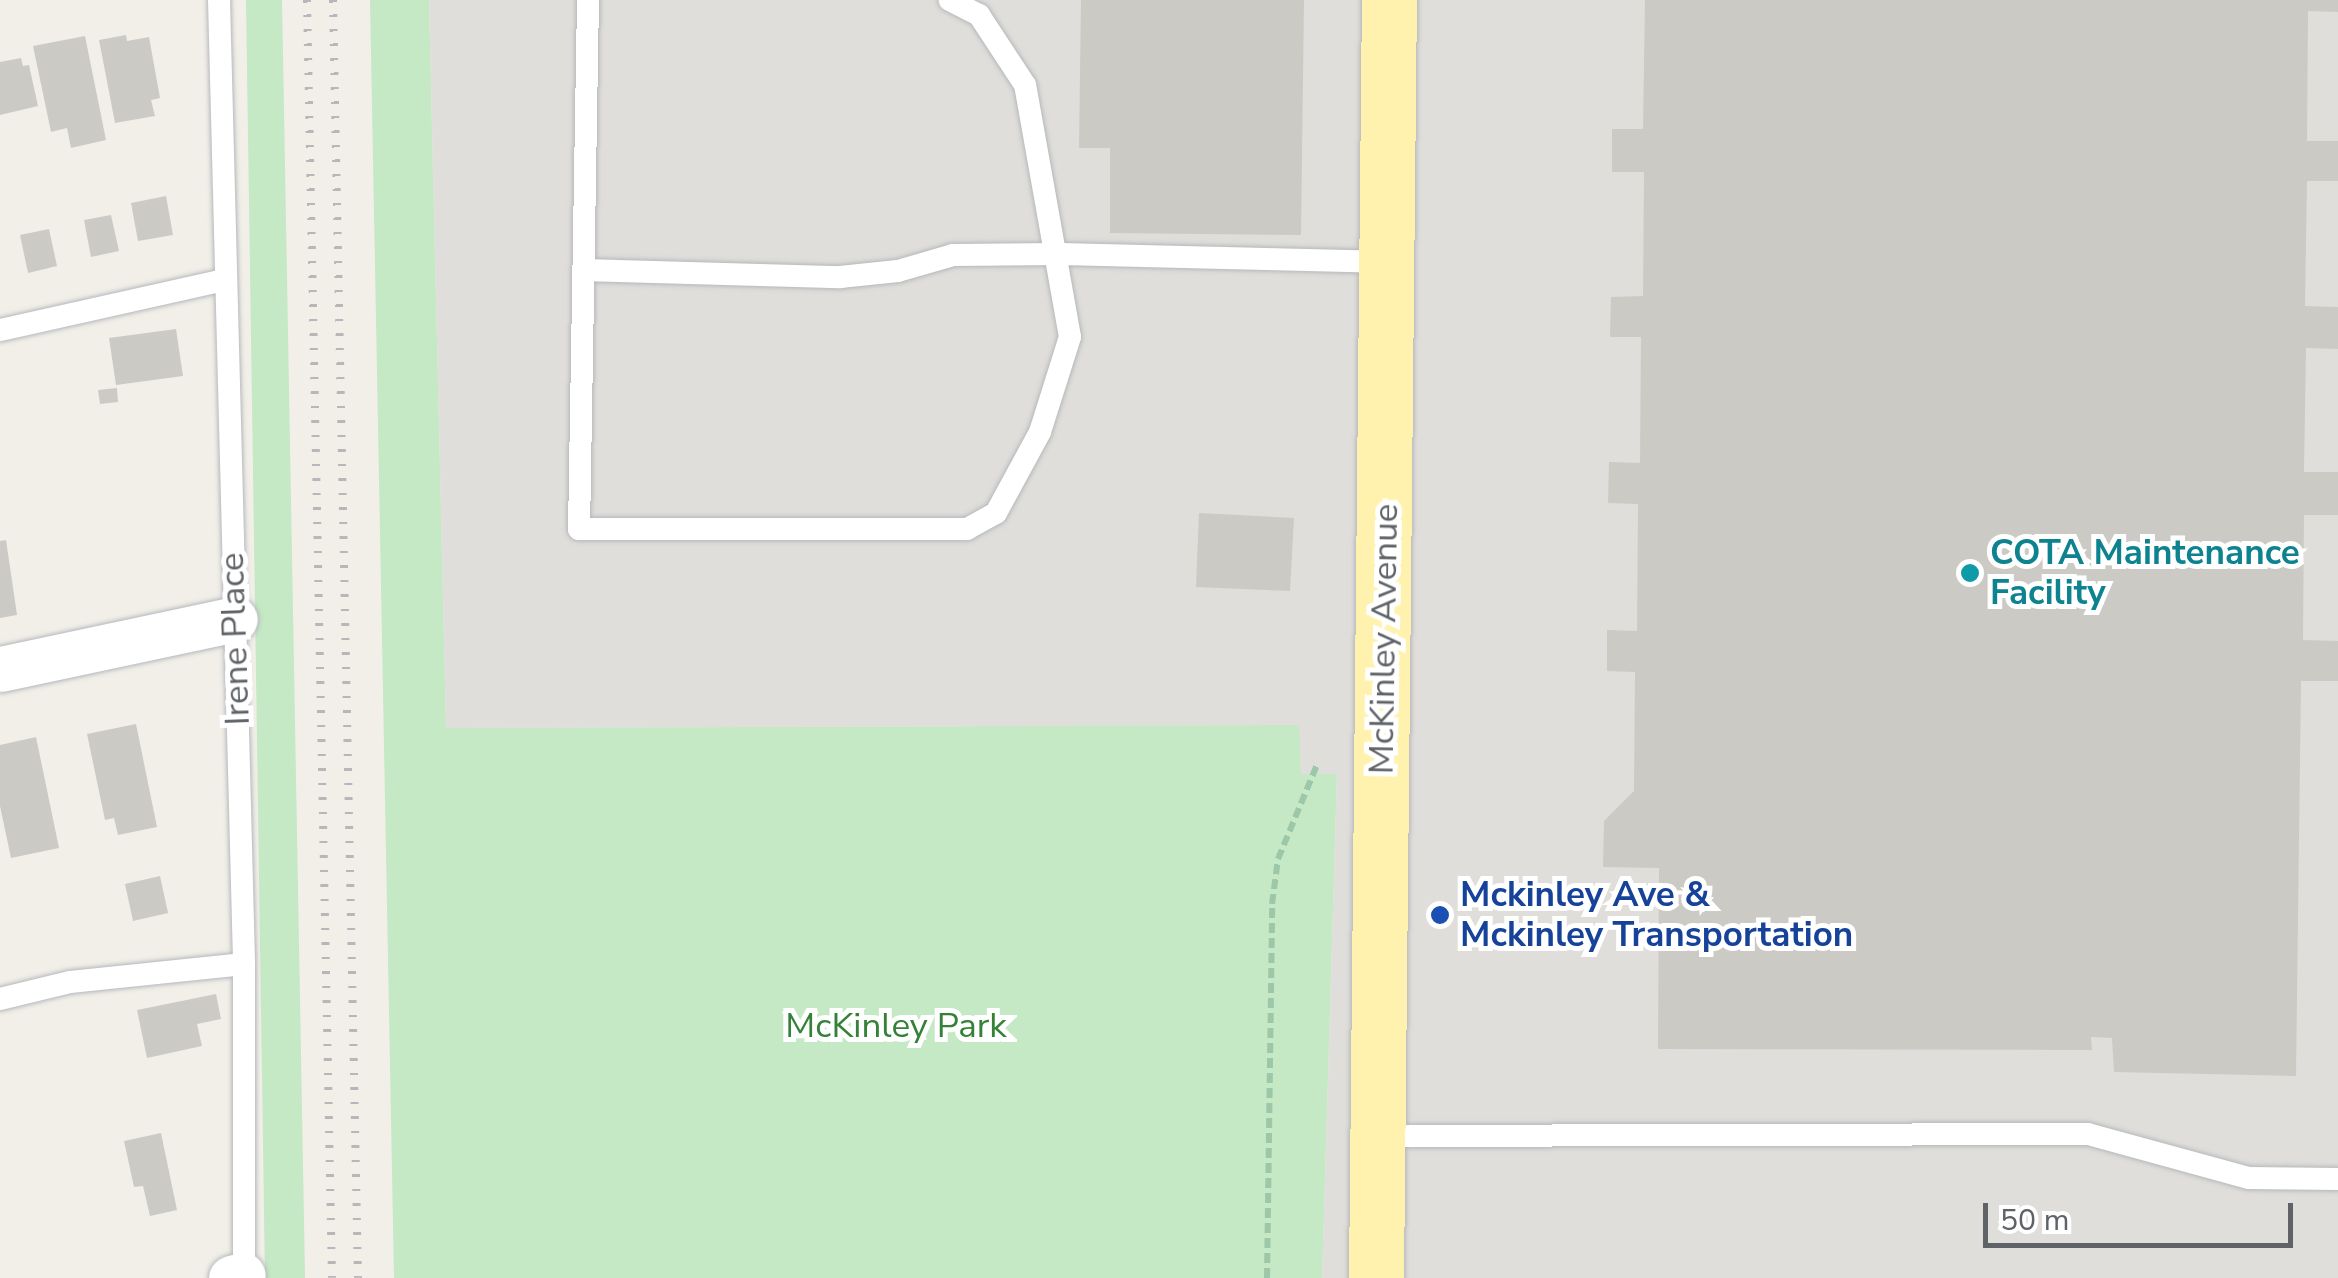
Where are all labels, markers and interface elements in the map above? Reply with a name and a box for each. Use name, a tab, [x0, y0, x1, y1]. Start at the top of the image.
street label: McKinley Avenue	[1361, 503, 1407, 775]
place label: COTA Maintenance Facility	[1990, 532, 2300, 614]
street label: Irene Place	[211, 552, 259, 726]
marker: COTA Maintenance Facility	[1959, 562, 1981, 584]
place label: Mckinley Ave & Mckinley Transportation	[1460, 874, 1853, 956]
marker: Mckinley Ave & Mckinley Transportation	[1429, 904, 1451, 926]
park label: McKinley Park	[785, 1005, 1007, 1047]
scale bar	[1988, 1183, 2298, 1245]
text: 50 m	[2000, 1200, 2069, 1241]

